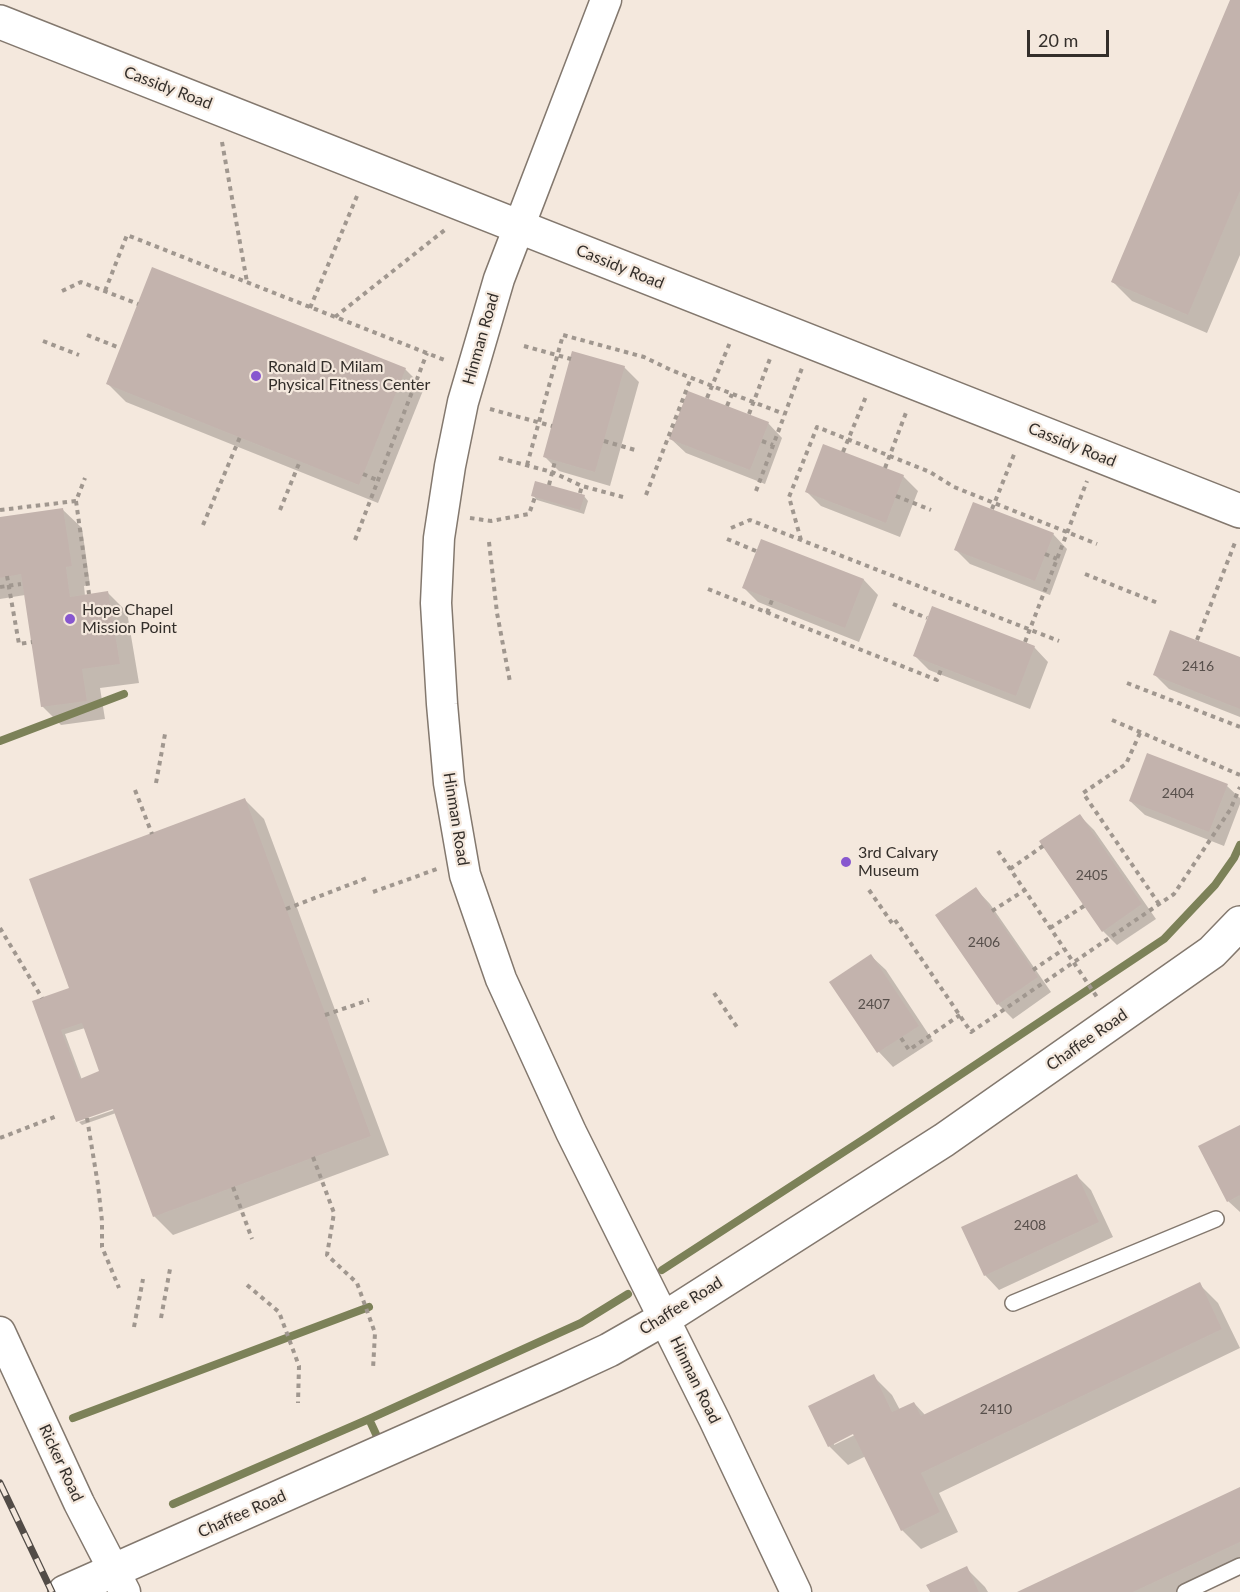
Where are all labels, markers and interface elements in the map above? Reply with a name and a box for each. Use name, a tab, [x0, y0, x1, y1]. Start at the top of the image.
scale bar	[1030, 18, 1112, 56]
text: 20 m	[1038, 29, 1078, 51]
street label: Cassidy Road	[121, 62, 215, 114]
street label: Cassidy Road	[573, 241, 667, 293]
street label: Hinman Road	[459, 291, 503, 387]
place label: Ronald D. Milam Physical Fitness Center	[268, 357, 430, 395]
marker: Ronald D. Milam Physical Fitness Center	[249, 369, 263, 383]
street label: Cassidy Road	[1025, 419, 1119, 471]
place label: Hope Chapel Mission Point	[82, 600, 177, 638]
marker: Hope Chapel Mission Point	[63, 612, 77, 626]
house number: 2416	[1182, 658, 1214, 674]
street label: Hinman Road	[439, 771, 473, 867]
house number: 2404	[1162, 785, 1194, 801]
place label: 3rd Calvary Museum	[858, 843, 938, 881]
marker: 3rd Calvary Museum	[839, 855, 853, 869]
house number: 2405	[1076, 867, 1108, 883]
house number: 2406	[968, 934, 1000, 950]
house number: 2407	[858, 996, 890, 1012]
street label: Chaffee Road	[1043, 1005, 1131, 1075]
house number: 2408	[1014, 1217, 1046, 1233]
street label: Chaffee Road	[636, 1273, 726, 1339]
street label: Hinman Road	[666, 1333, 724, 1427]
house number: 2410	[980, 1401, 1012, 1417]
street label: Ricker Road	[35, 1421, 87, 1505]
street label: Chaffee Road	[195, 1486, 289, 1542]

